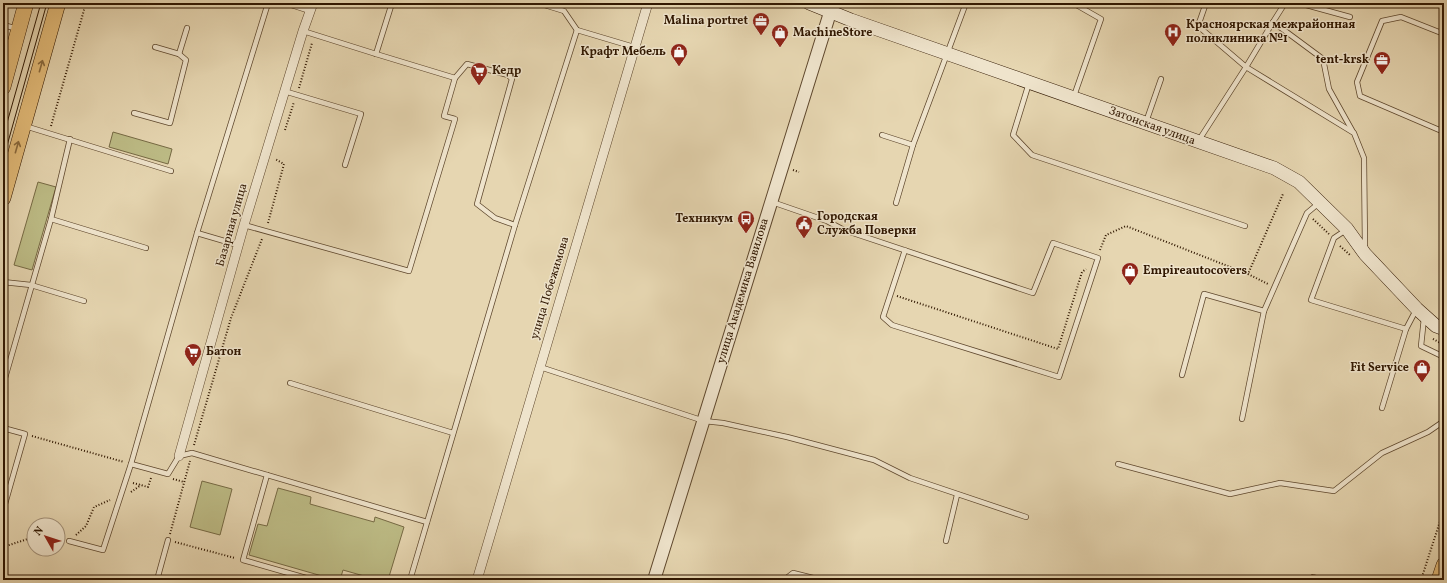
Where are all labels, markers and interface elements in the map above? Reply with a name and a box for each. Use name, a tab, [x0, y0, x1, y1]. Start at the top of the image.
office icon: Malina portret	[751, 11, 771, 36]
place label: Malina portret	[664, 13, 748, 29]
place label: Красноярская межрайонная поликлиника №1	[1186, 17, 1356, 47]
hospital icon: Красноярская межрайонная поликлиника №1	[1163, 22, 1183, 47]
shop icon: MachineStore	[770, 23, 790, 48]
place label: MachineStore	[793, 25, 872, 41]
shop icon: Крафт Мебель	[669, 42, 689, 67]
place label: Крафт Мебель	[580, 44, 666, 60]
office icon: tent-krsk	[1372, 50, 1392, 75]
place label: tent-krsk	[1316, 52, 1370, 68]
one-way arrow	[38, 60, 45, 73]
supermarket icon: Кедр	[469, 61, 489, 86]
place label: Кедр	[492, 63, 522, 79]
street label: Затонская улица	[1106, 103, 1198, 149]
one-way arrow	[14, 141, 22, 154]
street label: Базарная улица	[212, 181, 252, 269]
bus stop icon: Техникум	[736, 209, 756, 234]
place label: Городская Служба Поверки	[817, 209, 916, 239]
place label: Техникум	[675, 211, 733, 227]
public building icon: Городская Служба Поверки	[794, 214, 814, 239]
street label: улица Академика Вавилова	[713, 216, 773, 366]
street label: улица Побежимова	[527, 235, 573, 341]
shop icon: Empireautocovers	[1120, 261, 1140, 286]
place label: Empireautocovers	[1143, 263, 1247, 279]
supermarket icon: Батон	[183, 342, 203, 367]
place label: Батон	[206, 344, 241, 360]
shop icon: Fit Service	[1412, 358, 1432, 383]
place label: Fit Service	[1350, 360, 1409, 376]
north arrow	[26, 517, 66, 557]
text: N	[31, 524, 48, 539]

